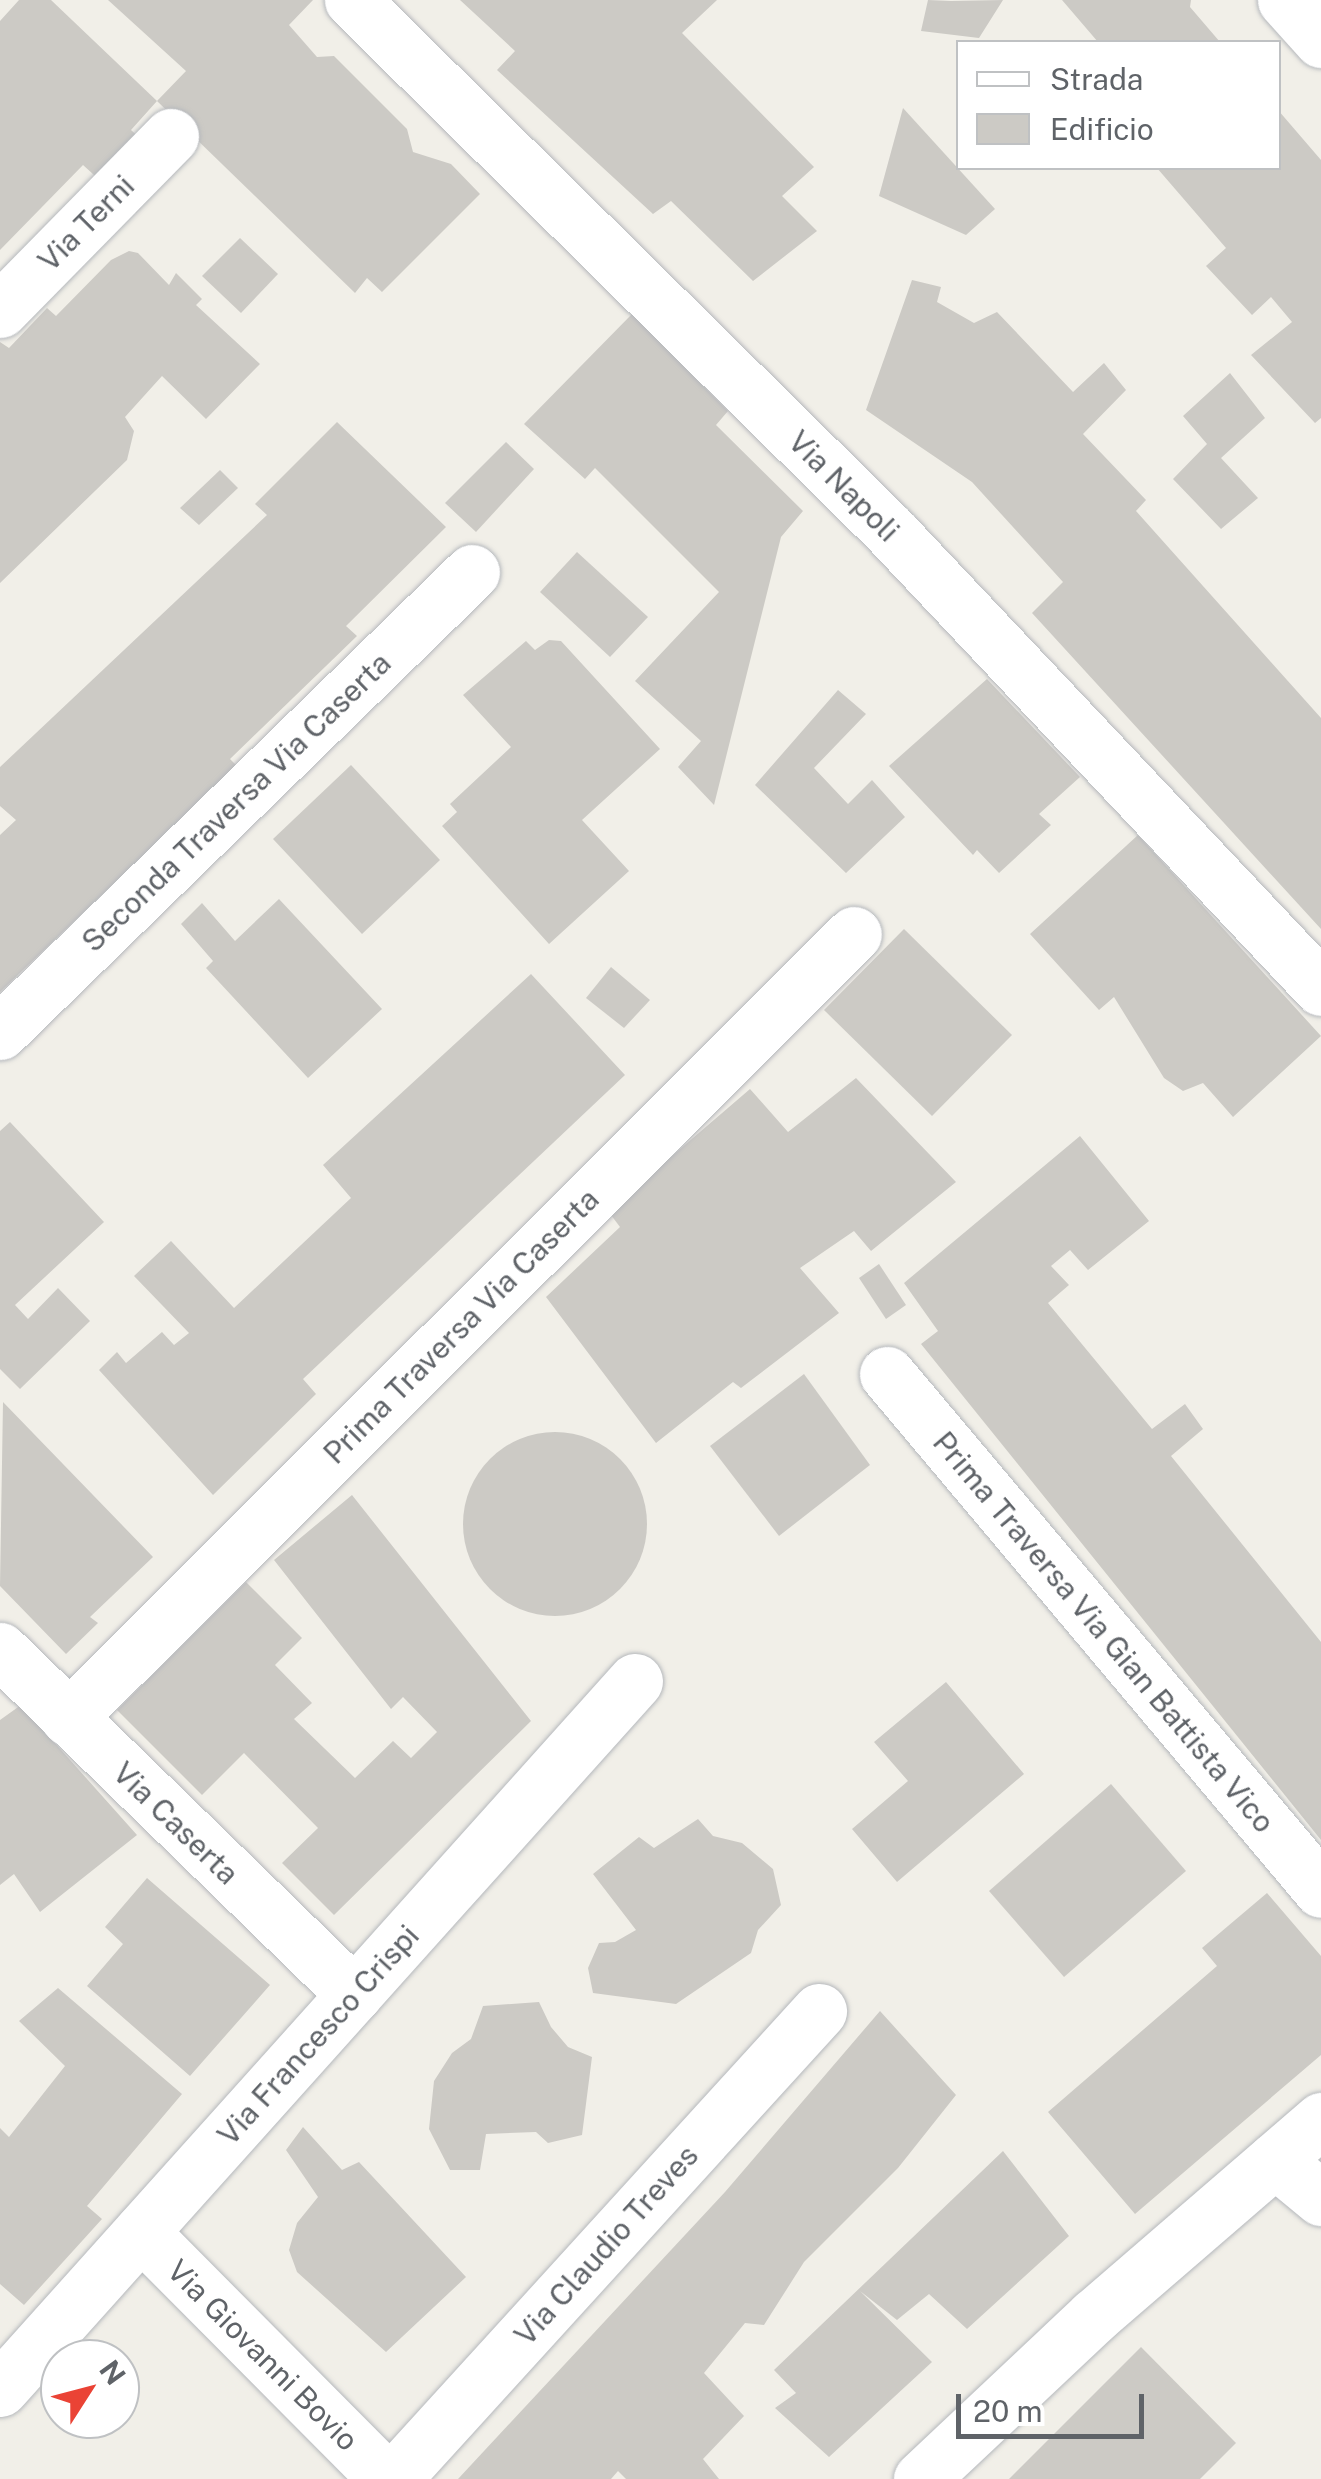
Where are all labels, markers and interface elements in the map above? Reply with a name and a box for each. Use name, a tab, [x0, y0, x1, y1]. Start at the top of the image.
legend	[956, 40, 1281, 170]
text: Strada	[1050, 61, 1143, 97]
text: Edificio	[1050, 111, 1154, 147]
street label: Via Terni	[31, 168, 141, 278]
street label: Via Napoli	[781, 423, 907, 549]
street label: Seconda Traversa Via Caserta	[74, 645, 398, 959]
street label: Prima Traversa Via Caserta	[316, 1181, 606, 1471]
street label: Prima Traversa Via Gian Battista Vico	[925, 1424, 1283, 1840]
street label: Via Caserta	[106, 1754, 246, 1892]
street label: Via Francesco Crispi	[210, 1918, 426, 2152]
street label: Via Claudio Treves	[507, 2138, 705, 2352]
street label: Via Giovanni Bovio	[160, 2252, 366, 2458]
north arrow	[40, 2339, 140, 2439]
text: N	[93, 2354, 133, 2391]
scale bar	[961, 2374, 1148, 2436]
text: 20 m	[973, 2393, 1042, 2429]

